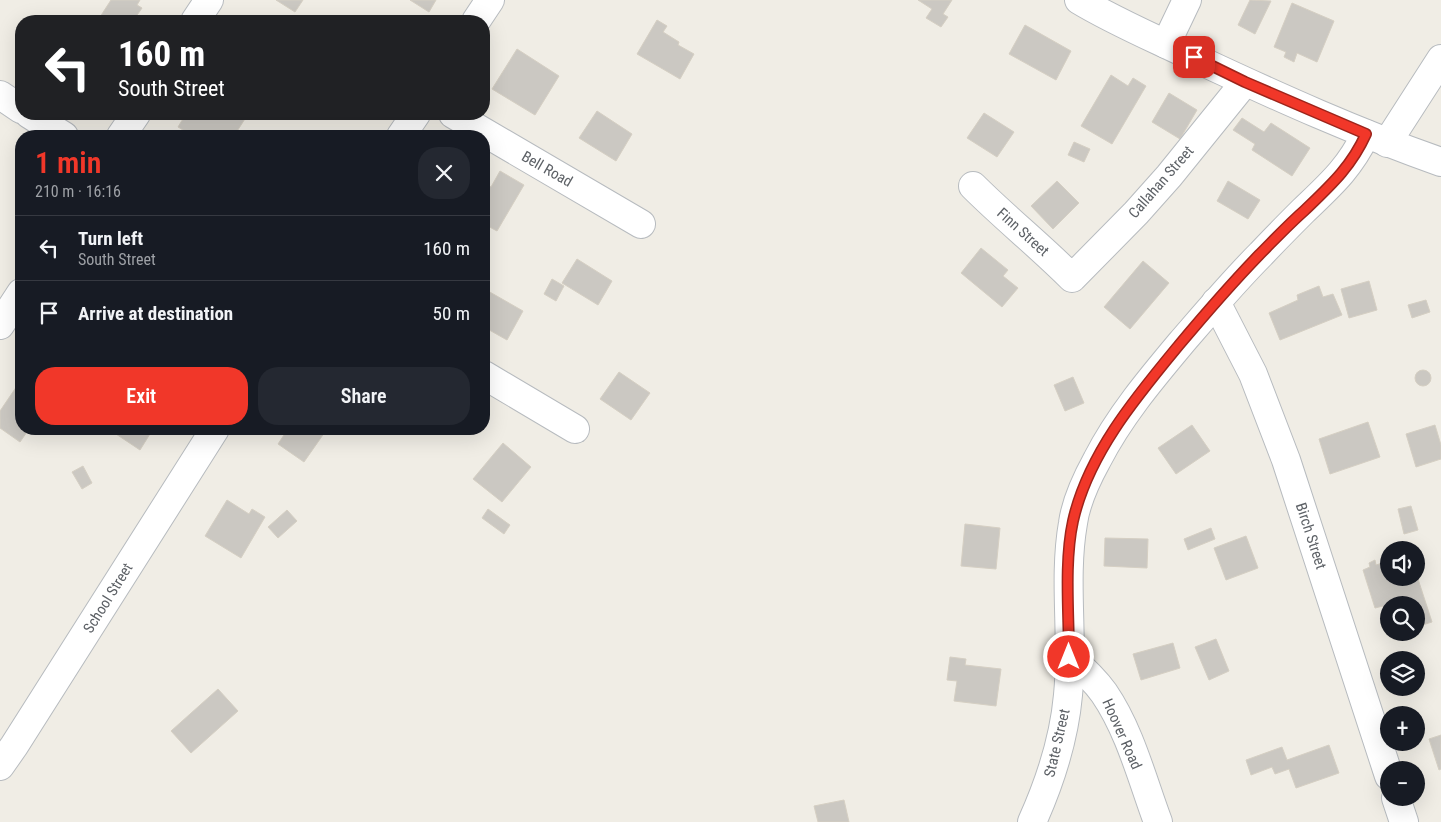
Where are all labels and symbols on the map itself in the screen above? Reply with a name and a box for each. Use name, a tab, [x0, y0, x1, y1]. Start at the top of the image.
pin	[1173, 36, 1215, 78]
street label: Callahan Street	[1125, 142, 1197, 222]
street label: Bell Road	[518, 147, 576, 191]
street label: Finn Street	[993, 204, 1053, 260]
street label: Birch Street	[1292, 500, 1330, 572]
street label: School Street	[79, 560, 137, 636]
position arrow	[1042, 630, 1094, 682]
street label: Hoover Road	[1098, 696, 1146, 772]
street label: State Street	[1040, 707, 1074, 779]

